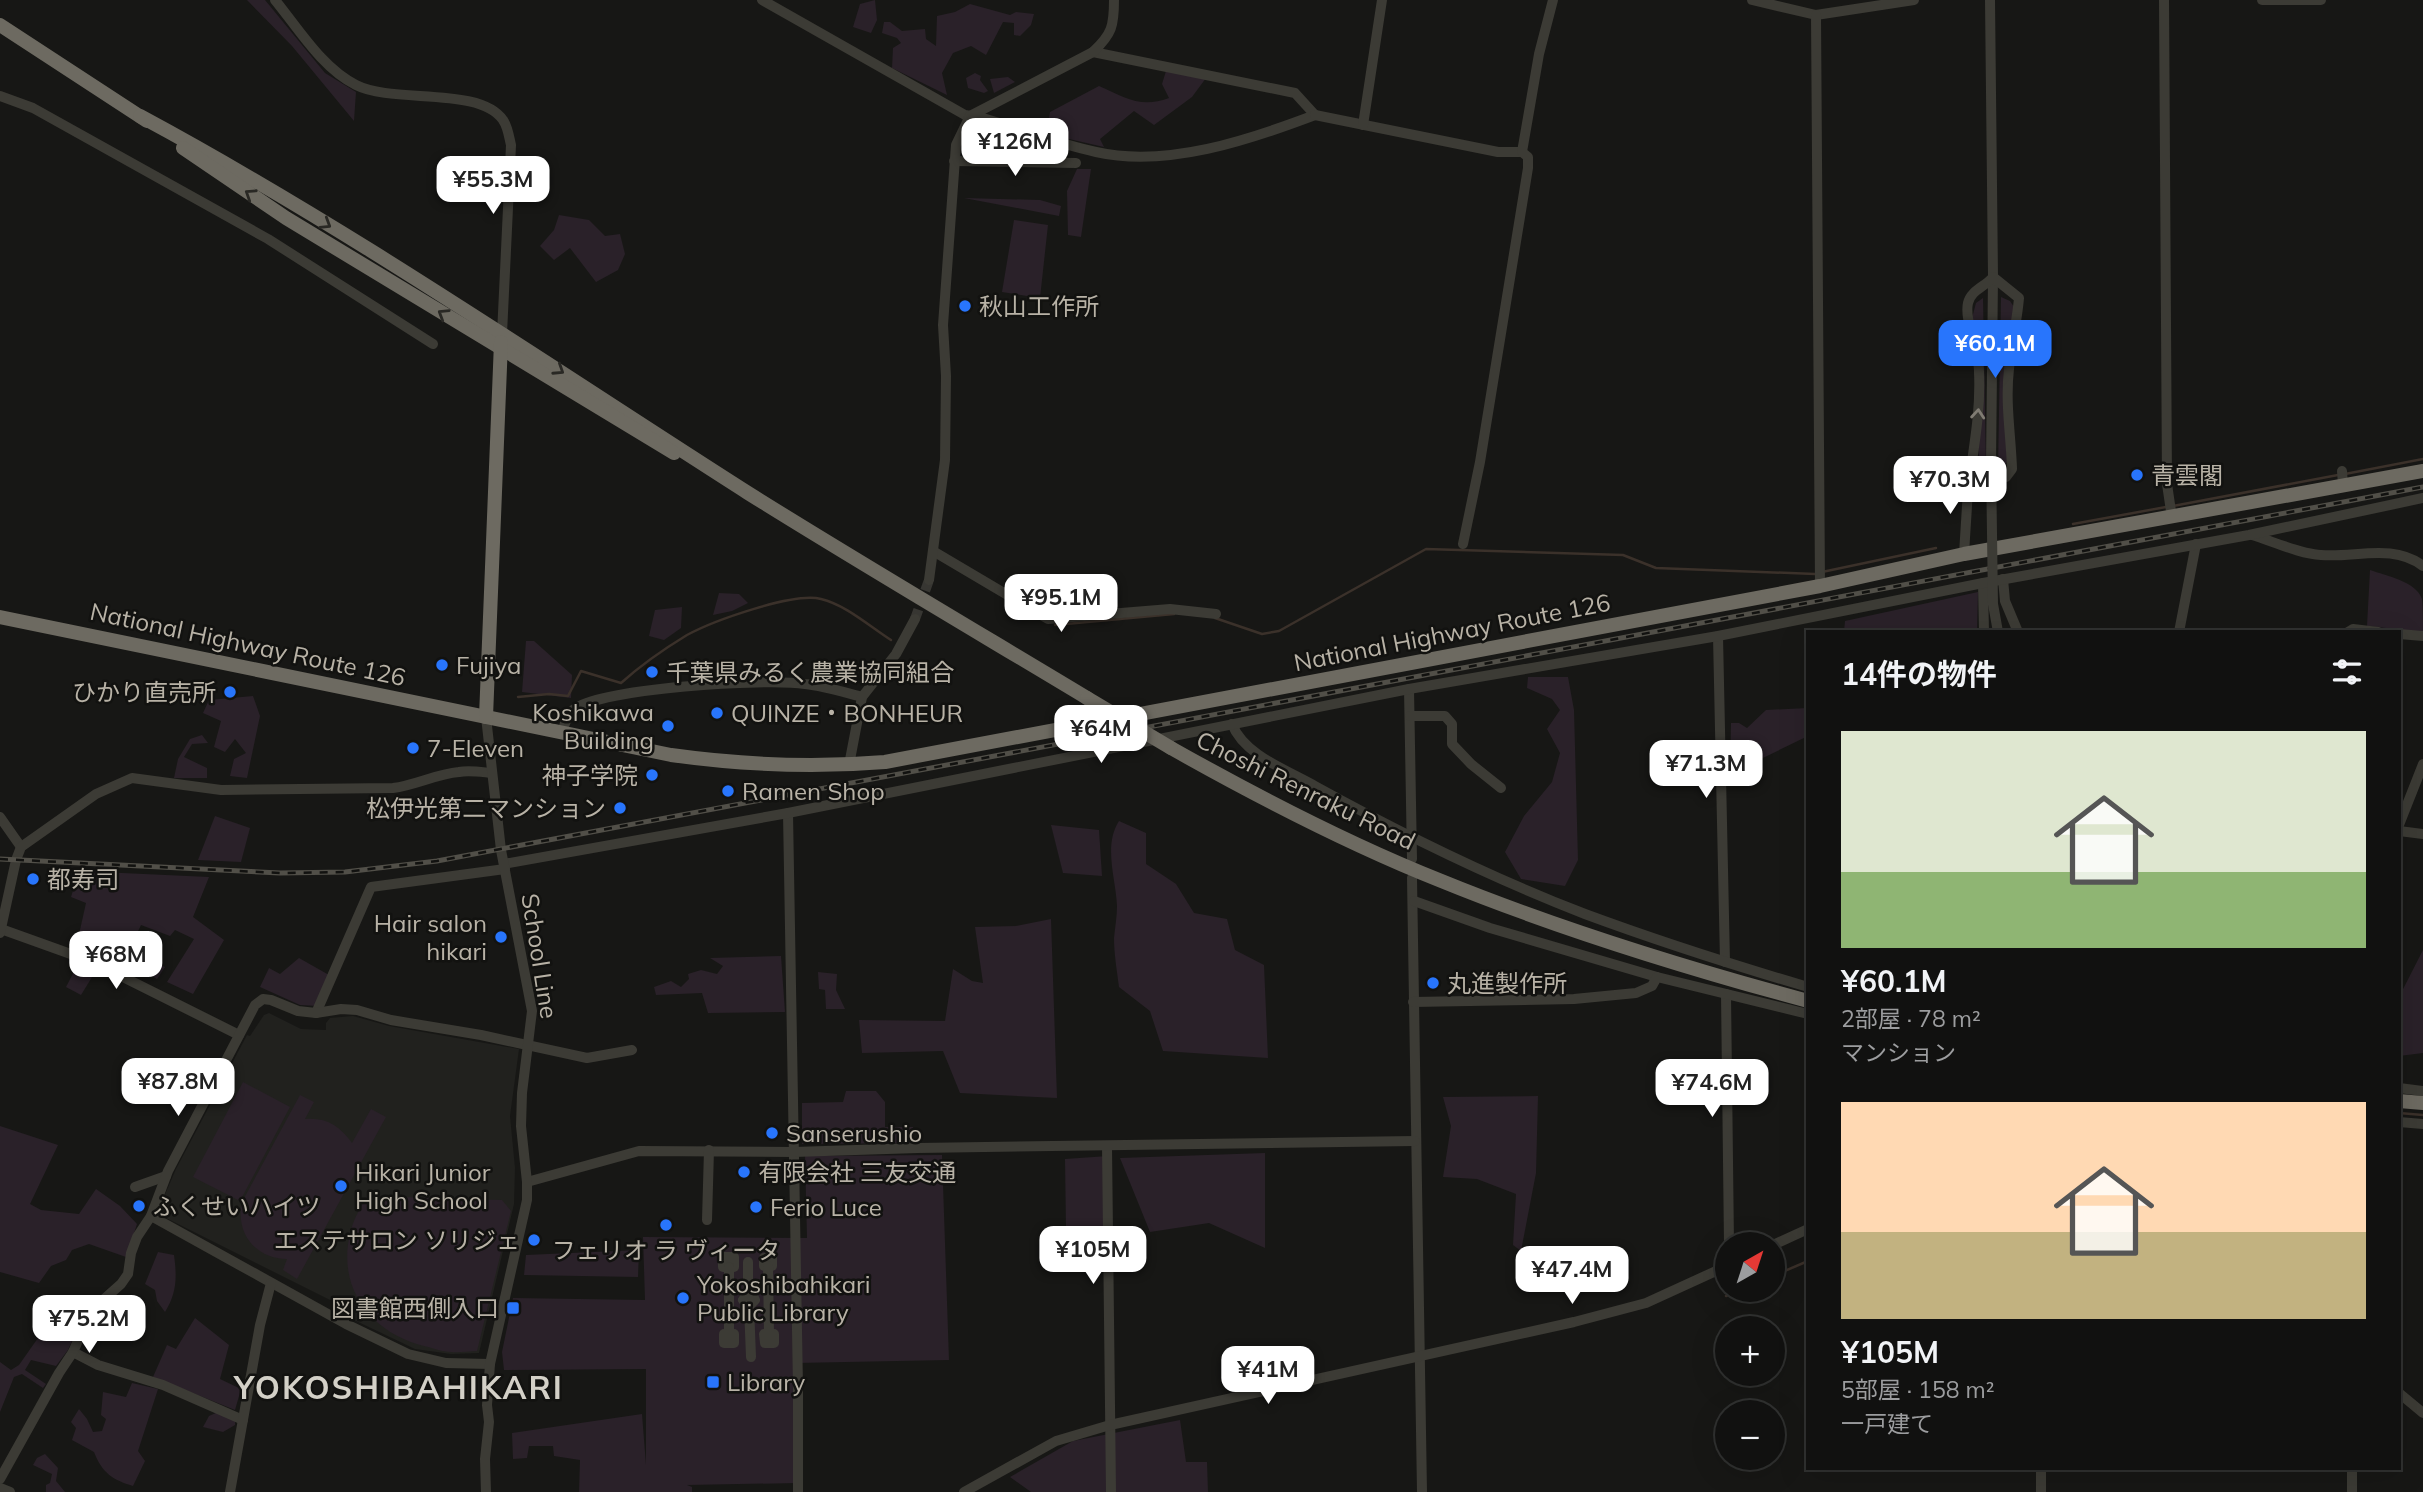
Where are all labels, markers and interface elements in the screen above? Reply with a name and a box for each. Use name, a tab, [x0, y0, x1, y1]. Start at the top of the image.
pin: ¥126M	[966, 118, 1064, 178]
text: ¥126M	[977, 126, 1053, 155]
pin: ¥55.3M	[436, 156, 550, 216]
text: ¥55.3M	[453, 164, 533, 193]
one-way arrow	[244, 189, 257, 202]
one-way arrow	[319, 216, 332, 229]
place label: 秋山工作所	[979, 291, 1099, 321]
marker: 秋山工作所	[957, 298, 973, 314]
one-way arrow	[437, 310, 450, 323]
pin: ¥60.1M	[1938, 320, 2052, 380]
text: ¥60.1M	[1955, 328, 2035, 357]
one-way arrow	[551, 362, 564, 375]
one-way arrow	[1970, 409, 1985, 420]
pin: ¥70.3M	[1893, 456, 2007, 516]
place label: 青雲閣	[2151, 460, 2223, 490]
text: ¥70.3M	[1910, 464, 1990, 493]
marker: 青雲閣	[2129, 467, 2145, 483]
pin: ¥95.1M	[1004, 574, 1118, 634]
text: ¥95.1M	[1021, 582, 1101, 611]
street label: National Highway Route 126	[1291, 587, 1613, 677]
street label: National Highway Route 126	[88, 596, 408, 692]
place label: Fujiya	[456, 650, 521, 680]
icon: filters	[2328, 653, 2366, 691]
text: 14件の物件	[1841, 655, 1997, 693]
marker: Fujiya	[434, 657, 450, 673]
place label: 千葉県みるく農業協同組合	[666, 657, 954, 687]
marker: 千葉県みるく農業協同組合	[644, 664, 660, 680]
place label: ひかり直売所	[72, 677, 216, 707]
marker: ひかり直売所	[222, 684, 238, 700]
place label: Koshikawa Building	[532, 697, 654, 755]
place label: QUINZE・BONHEUR	[731, 698, 963, 728]
marker: QUINZE・BONHEUR	[709, 705, 725, 721]
pin: ¥64M	[1060, 706, 1142, 765]
text: ¥64M	[1070, 713, 1132, 742]
marker: Koshikawa Building	[660, 718, 676, 734]
street label: Choshi Renraku Road	[1192, 724, 1420, 856]
place label: 7-Eleven	[427, 733, 524, 763]
marker: 7-Eleven	[405, 740, 421, 756]
pin: ¥71.3M	[1649, 740, 1763, 800]
text: ¥71.3M	[1666, 748, 1746, 777]
place label: 神子学院	[542, 760, 638, 790]
marker: 神子学院	[644, 767, 660, 783]
place label: Ramen Shop	[742, 776, 885, 806]
icon: home	[2041, 777, 2167, 903]
marker: Ramen Shop	[720, 783, 736, 799]
place label: 松伊光第二マンション	[366, 793, 606, 823]
marker: 松伊光第二マンション	[612, 800, 628, 816]
place label: 都寿司	[47, 864, 119, 894]
marker: 都寿司	[25, 871, 41, 887]
street label: School Line	[515, 891, 565, 1021]
place label: Hair salon hikari	[374, 908, 487, 966]
marker: Hair salon hikari	[493, 929, 509, 945]
pin: ¥68M	[75, 932, 157, 991]
text: ¥68M	[85, 939, 147, 968]
text: ¥60.1M	[1841, 962, 1947, 1000]
place label: 丸進製作所	[1447, 968, 1567, 998]
marker: 丸進製作所	[1425, 975, 1441, 991]
text: 2部屋 · 78 m²	[1841, 1004, 1981, 1033]
text: マンション	[1841, 1038, 1956, 1067]
pin: ¥87.8M	[121, 1058, 235, 1118]
pin: ¥74.6M	[1655, 1060, 1769, 1119]
text: ¥87.8M	[138, 1066, 218, 1095]
text: ¥74.6M	[1672, 1067, 1752, 1096]
place label: Sanserushio	[786, 1118, 922, 1148]
marker: Sanserushio	[764, 1125, 780, 1141]
icon: home	[2041, 1148, 2167, 1274]
place label: Hikari Junior High School	[355, 1157, 491, 1215]
place label: 有限会社 三友交通	[758, 1157, 956, 1187]
marker: 有限会社 三友交通	[736, 1164, 752, 1180]
marker: Hikari Junior High School	[333, 1178, 349, 1194]
place label: ふくせいハイツ	[153, 1191, 321, 1221]
place label: Ferio Luce	[770, 1192, 882, 1222]
marker: ふくせいハイツ	[131, 1198, 147, 1214]
marker: Ferio Luce	[748, 1199, 764, 1215]
marker: フェリオ ラ ヴィータ	[658, 1217, 674, 1233]
place label: エステサロン ソリジェ	[274, 1225, 520, 1255]
pin: ¥105M	[1044, 1226, 1142, 1286]
marker: エステサロン ソリジェ	[526, 1232, 542, 1248]
north arrow	[1715, 1232, 1785, 1302]
map controls	[1715, 1232, 1785, 1470]
text: ¥105M	[1055, 1234, 1131, 1263]
place label: フェリオ ラ ヴィータ	[552, 1235, 780, 1265]
pin: ¥47.4M	[1515, 1246, 1629, 1306]
text: ¥47.4M	[1532, 1254, 1612, 1283]
place label: Yokoshibahikari Public Library	[696, 1269, 870, 1327]
marker: Yokoshibahikari Public Library	[675, 1290, 691, 1306]
place label: 図書館西側入口	[331, 1293, 499, 1323]
pin: ¥75.2M	[32, 1296, 146, 1355]
marker: 図書館西側入口	[505, 1300, 521, 1316]
text: ¥75.2M	[49, 1303, 129, 1332]
button: +	[1715, 1316, 1785, 1386]
text: ¥105M	[1841, 1333, 1939, 1371]
pin: ¥41M	[1227, 1346, 1309, 1406]
text: ¥41M	[1237, 1354, 1299, 1383]
district label: YOKOSHIBAHIKARI	[233, 1367, 564, 1407]
place label: Library	[727, 1367, 806, 1397]
marker: Library	[705, 1374, 721, 1390]
text: 5部屋 · 158 m²	[1841, 1375, 1994, 1404]
button: −	[1715, 1400, 1785, 1470]
text: 一戸建て	[1841, 1409, 1933, 1438]

